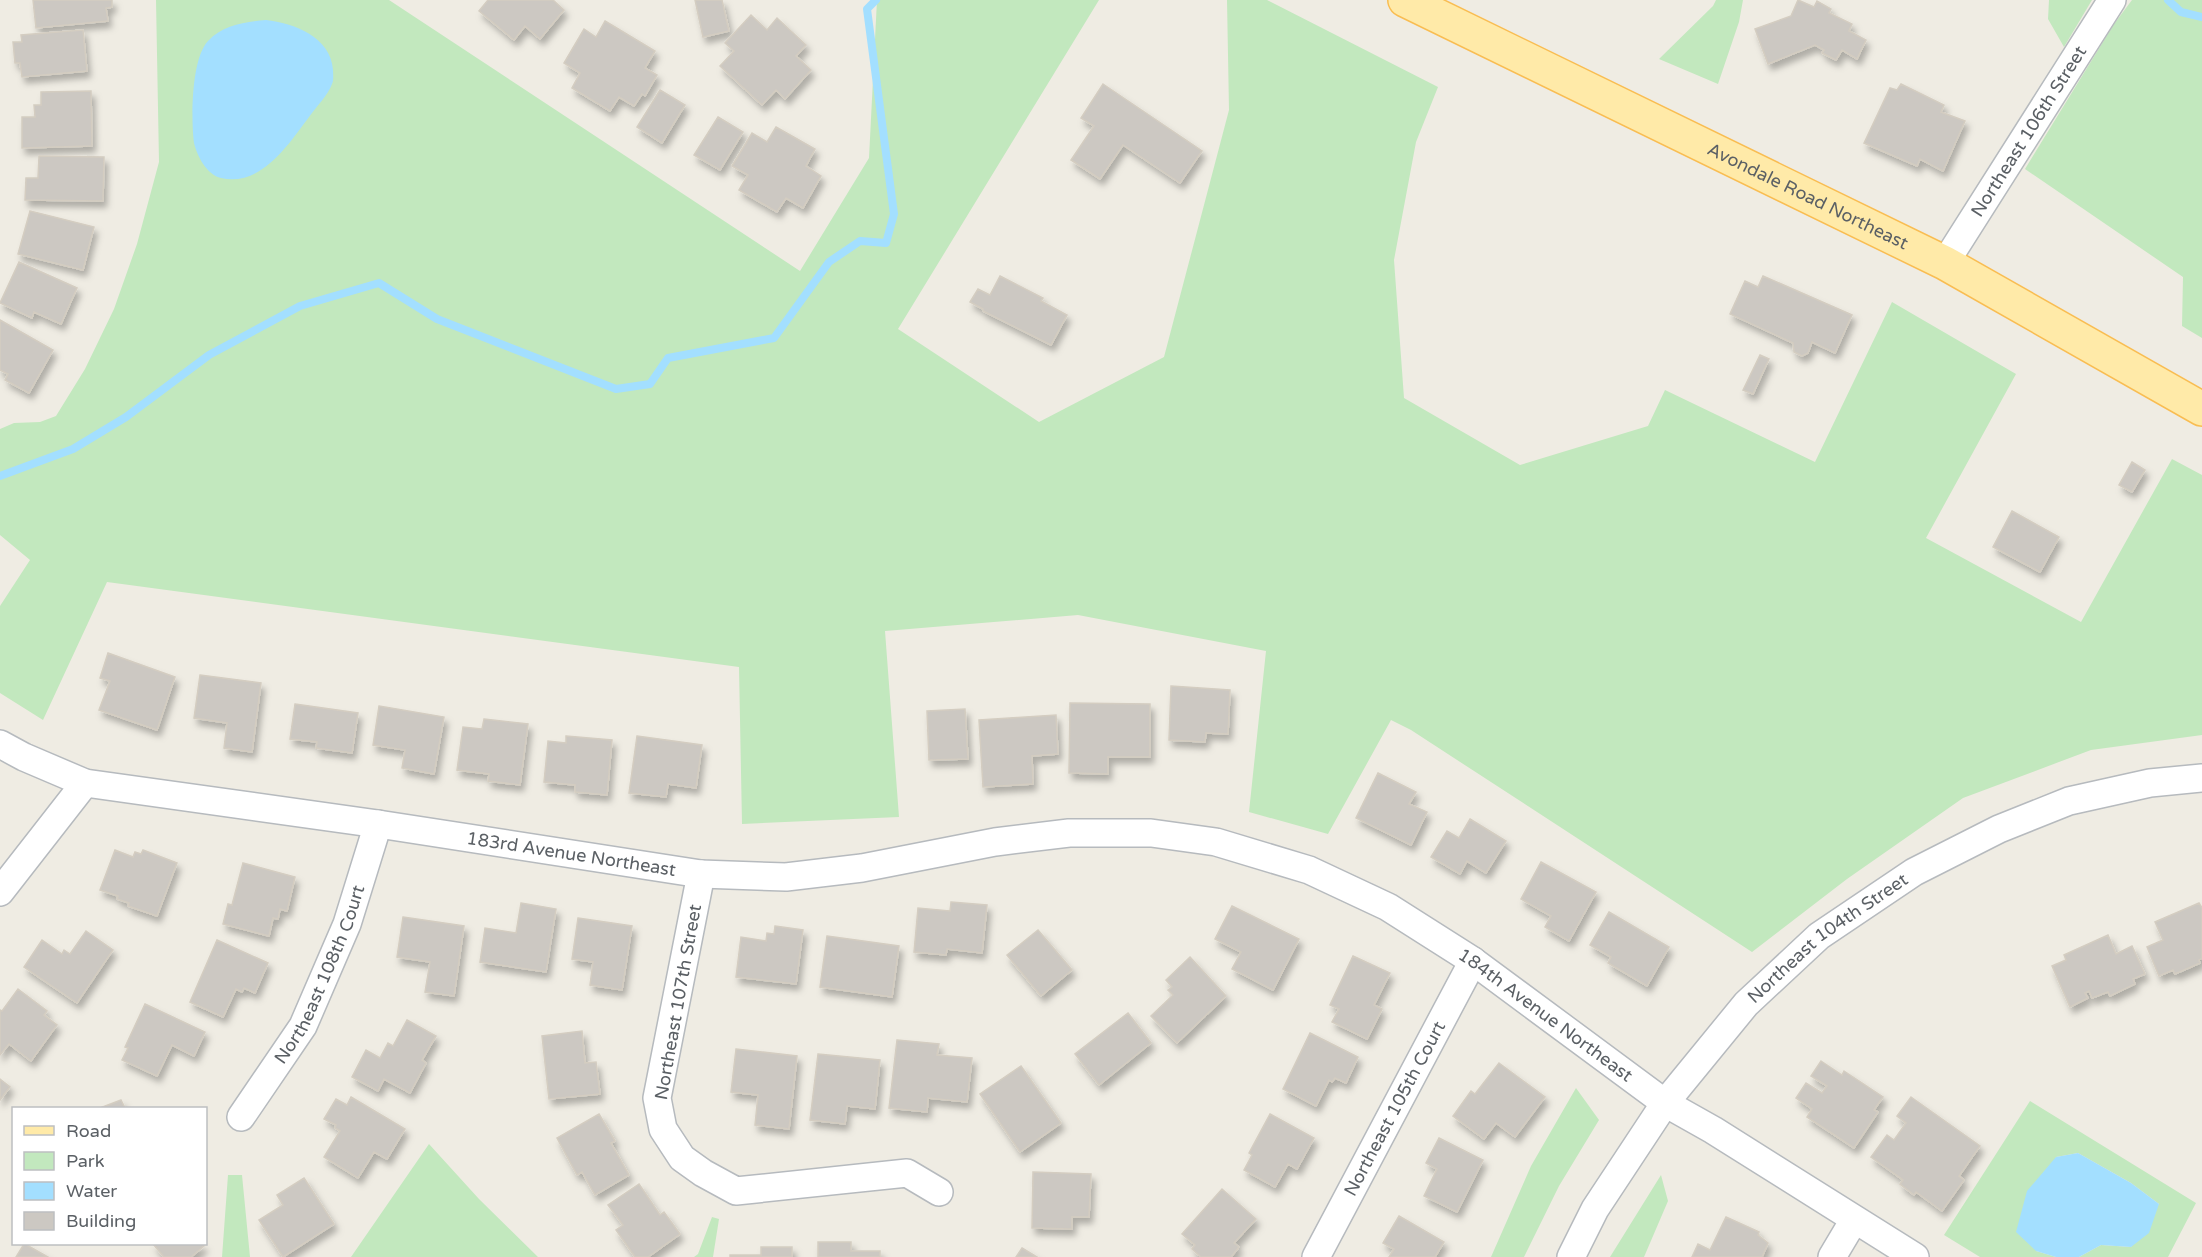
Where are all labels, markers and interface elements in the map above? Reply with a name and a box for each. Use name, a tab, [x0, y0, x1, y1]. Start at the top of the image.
street label: Northeast 106th Street	[1966, 42, 2091, 221]
street label: Avondale Road Northeast	[1704, 138, 1912, 254]
street label: 183rd Avenue Northeast	[465, 827, 678, 881]
street label: Northeast 104th Street	[1743, 868, 1912, 1008]
street label: Northeast 108th Court	[269, 882, 369, 1068]
street label: Northeast 107th Street	[650, 902, 706, 1101]
street label: 184th Avenue Northeast	[1454, 944, 1637, 1086]
street label: Northeast 105th Court	[1339, 1017, 1450, 1200]
legend	[12, 1107, 207, 1245]
text: Road	[66, 1120, 111, 1142]
text: Park	[66, 1150, 105, 1172]
text: Water	[66, 1180, 117, 1202]
text: Building	[66, 1210, 136, 1232]

